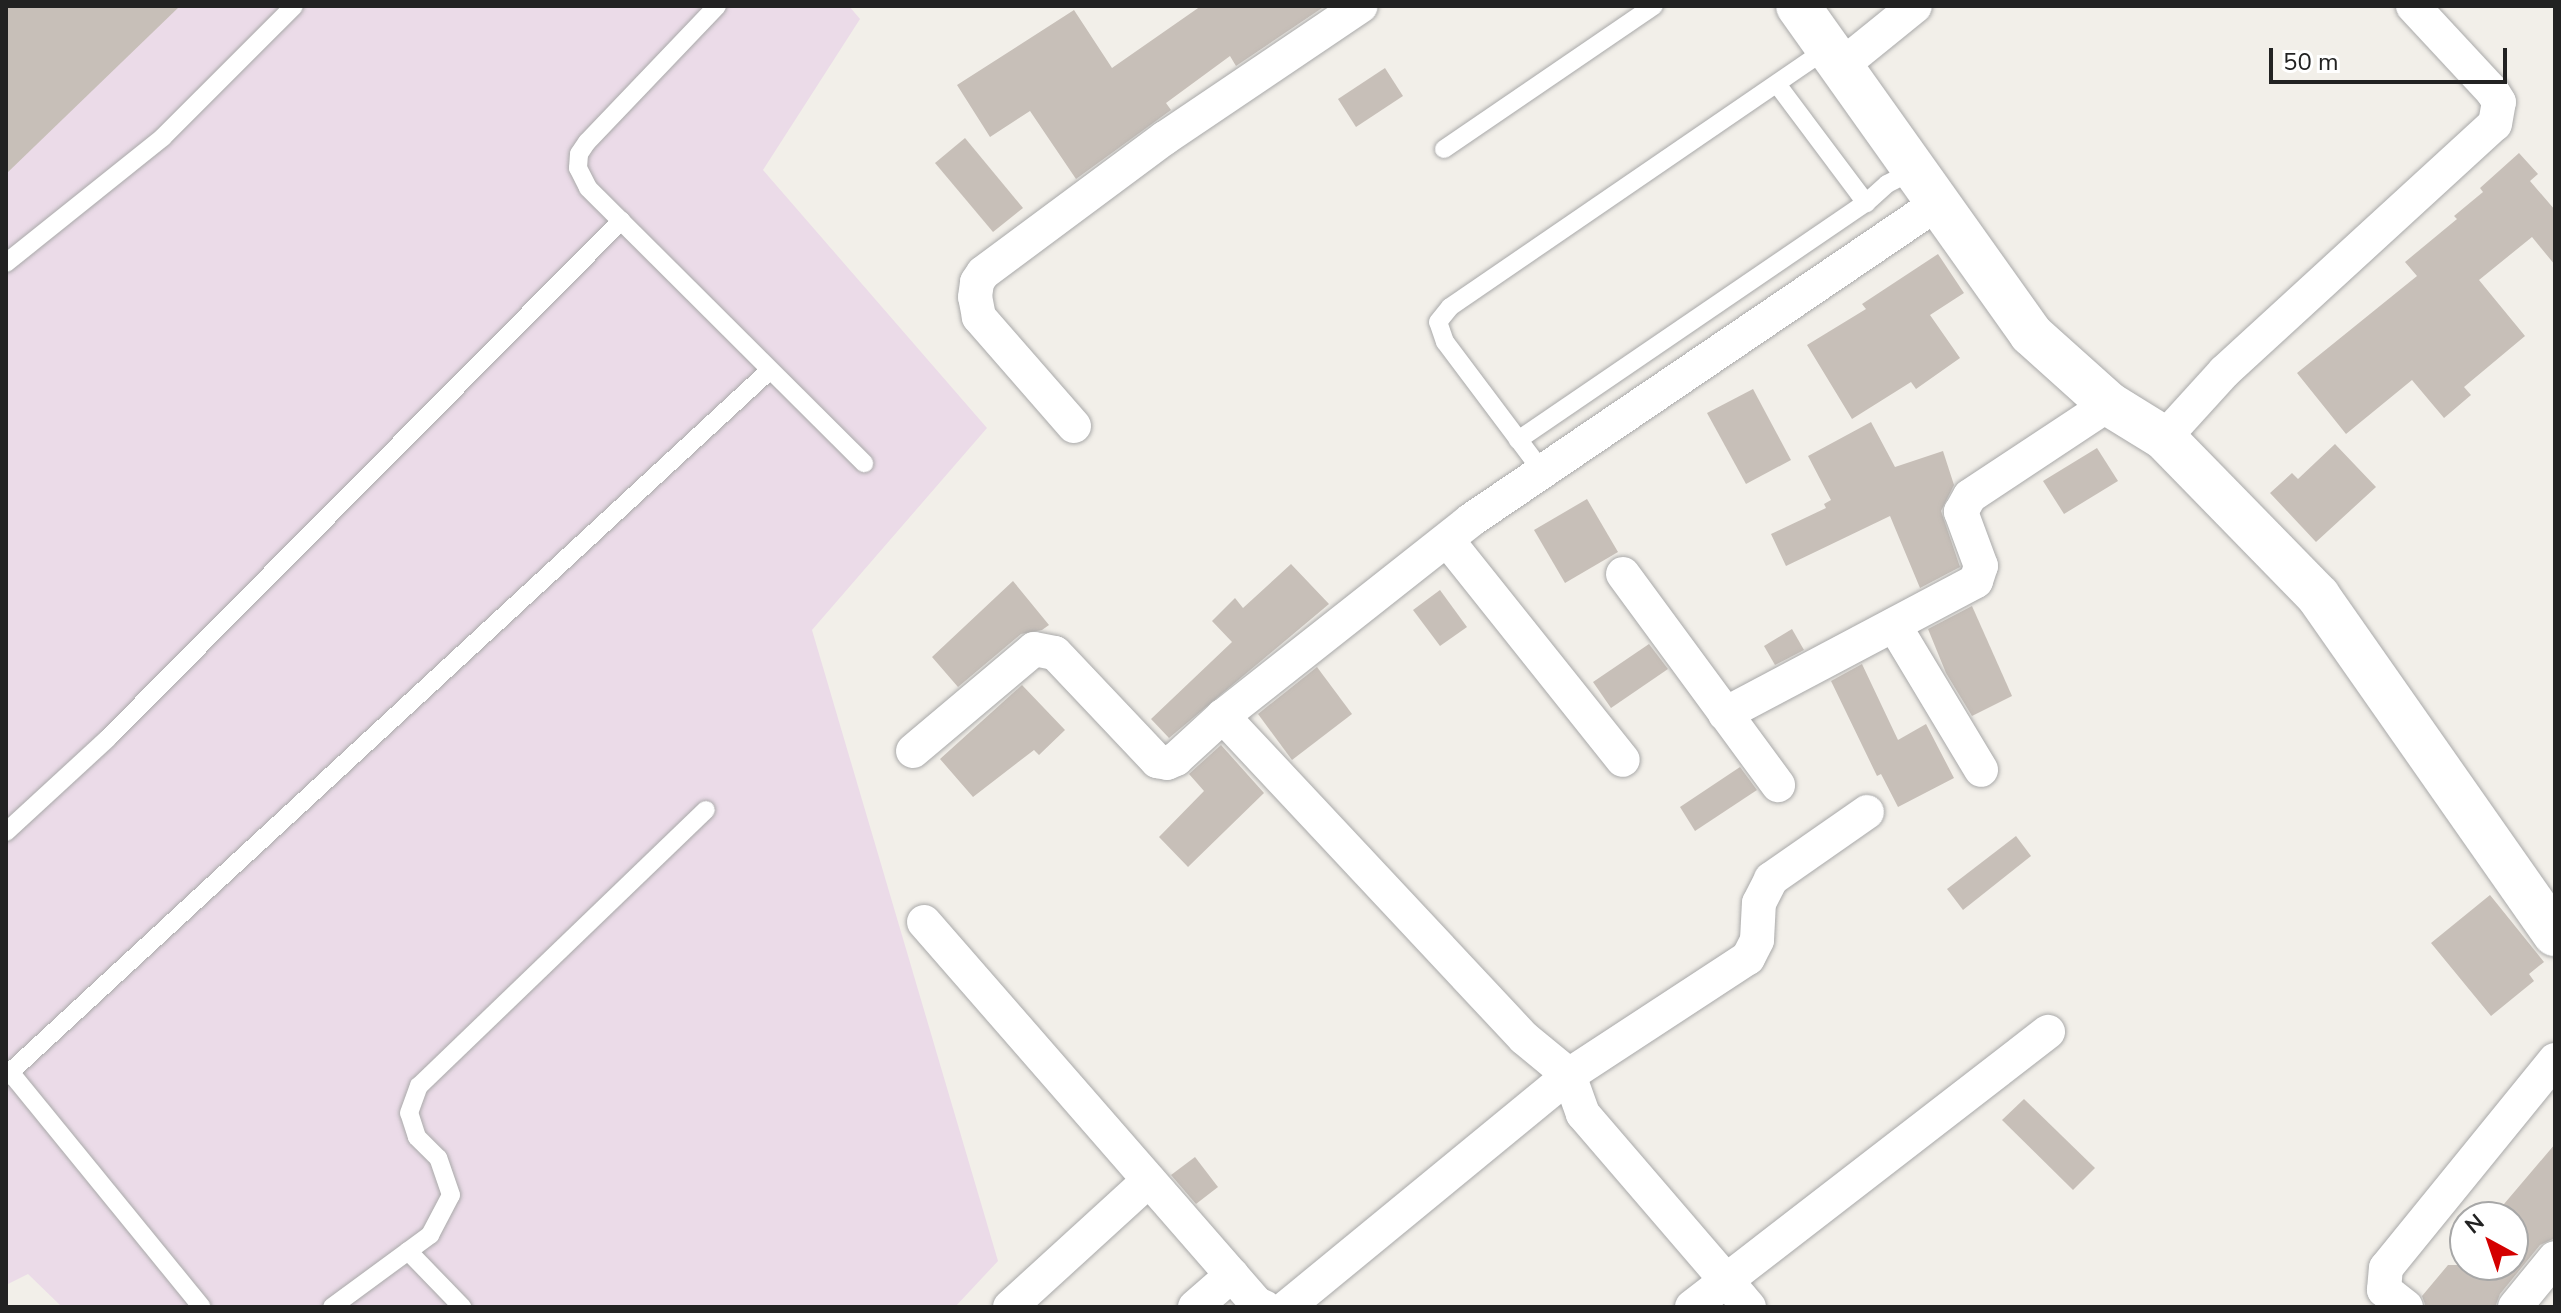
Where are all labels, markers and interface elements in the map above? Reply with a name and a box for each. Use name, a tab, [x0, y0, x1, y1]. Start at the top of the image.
scale bar	[2273, 32, 2511, 82]
text: 50 m	[2283, 46, 2339, 78]
north arrow	[2449, 1201, 2529, 1281]
text: N	[2459, 1207, 2491, 1241]

